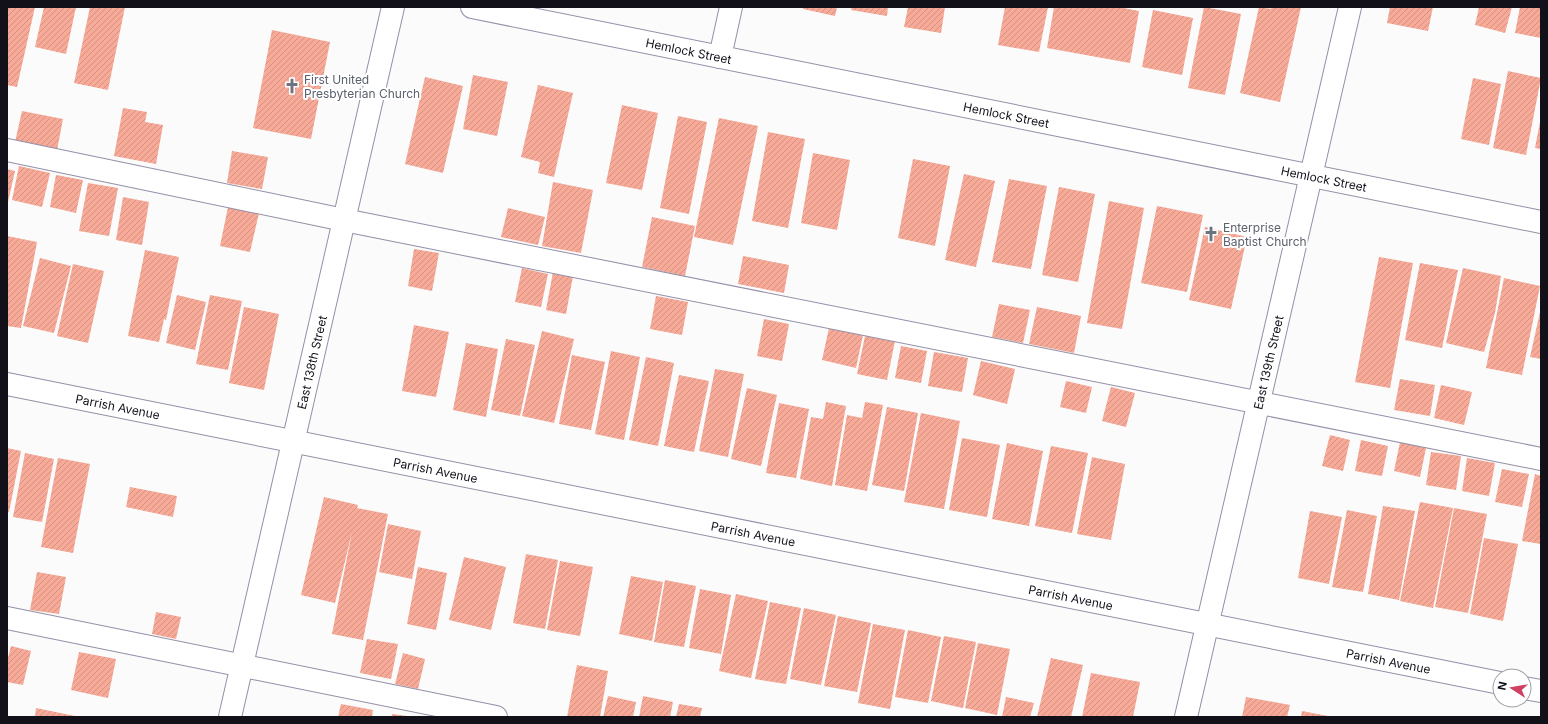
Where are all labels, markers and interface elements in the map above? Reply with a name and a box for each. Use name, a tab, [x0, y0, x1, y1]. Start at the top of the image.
street label: Hemlock Street	[644, 35, 733, 67]
place label: First United Presbyterian Church	[304, 72, 420, 101]
church icon: First United Presbyterian Church	[283, 77, 301, 95]
street label: Hemlock Street	[962, 99, 1051, 130]
street label: Hemlock Street	[1280, 162, 1368, 194]
place label: Enterprise Baptist Church	[1223, 220, 1307, 249]
church icon: Enterprise Baptist Church	[1202, 225, 1220, 243]
street label: East 138th Street	[293, 314, 329, 411]
street label: East 139th Street	[1250, 314, 1286, 411]
street label: Parrish Avenue	[74, 390, 161, 422]
street label: Parrish Avenue	[392, 454, 479, 486]
street label: Parrish Avenue	[710, 518, 797, 549]
street label: Parrish Avenue	[1027, 581, 1114, 613]
street label: Parrish Avenue	[1345, 645, 1432, 676]
north arrow	[1492, 668, 1532, 708]
text: N	[1494, 680, 1510, 691]

